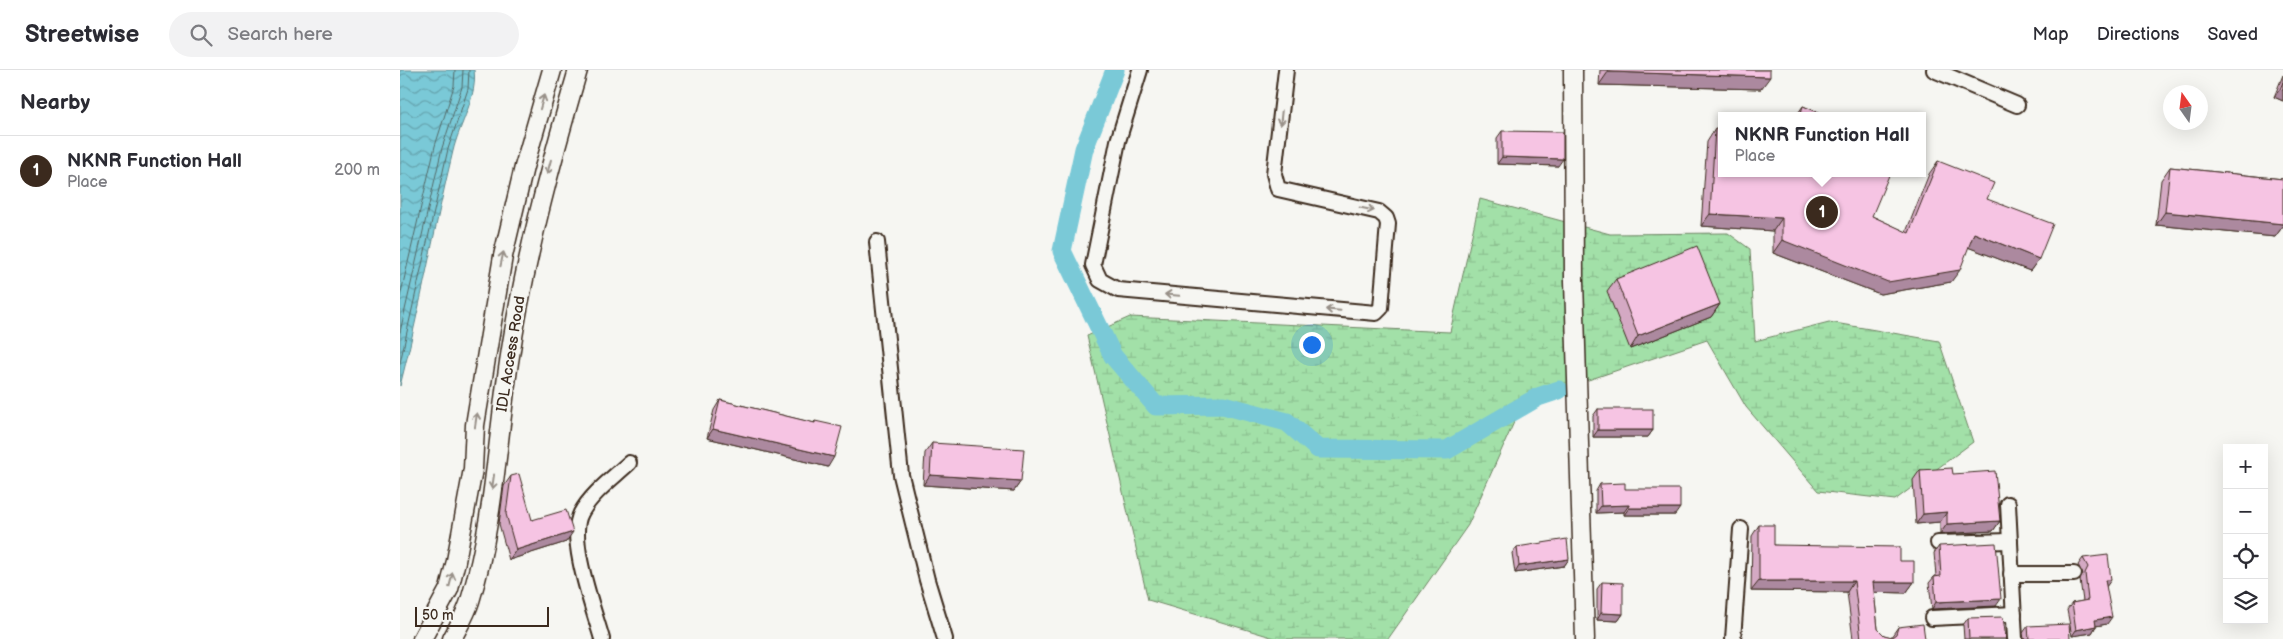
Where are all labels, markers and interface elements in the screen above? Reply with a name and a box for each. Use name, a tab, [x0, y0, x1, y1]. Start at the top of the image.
search box	[169, 12, 519, 57]
text: Streetwise	[25, 20, 139, 49]
icon: search	[187, 21, 215, 49]
text: Search here	[227, 23, 333, 46]
text: Map	[2033, 24, 2069, 45]
text: Directions	[2097, 24, 2179, 45]
text: Saved	[2207, 24, 2258, 45]
north arrow	[2163, 85, 2208, 130]
text: Nearby	[20, 90, 90, 115]
one-way arrow	[538, 94, 548, 110]
one-way arrow	[1276, 110, 1285, 126]
popup	[1718, 112, 1926, 177]
text: NKNR Function Hall	[1735, 124, 1909, 147]
text: Place	[1735, 147, 1775, 166]
text: NKNR Function Hall	[67, 150, 242, 173]
one-way arrow	[544, 159, 554, 175]
text: 1	[33, 161, 39, 180]
text: 200 m	[334, 161, 380, 180]
text: Place	[67, 173, 108, 192]
pin: 1	[1806, 193, 1838, 231]
one-way arrow	[1359, 205, 1375, 214]
one-way arrow	[498, 252, 507, 268]
one-way arrow	[1164, 290, 1180, 300]
street label: IDL Access Road	[492, 295, 530, 413]
one-way arrow	[1326, 305, 1342, 315]
your location	[1299, 332, 1325, 358]
one-way arrow	[471, 412, 481, 428]
map controls	[2223, 444, 2268, 624]
button: +	[2223, 444, 2268, 489]
one-way arrow	[488, 474, 498, 490]
button: −	[2223, 489, 2268, 534]
button: locate	[2223, 534, 2268, 579]
one-way arrow	[447, 572, 456, 588]
button: layers	[2223, 579, 2268, 624]
scale bar	[415, 604, 549, 627]
text: 50 m	[422, 607, 454, 624]

